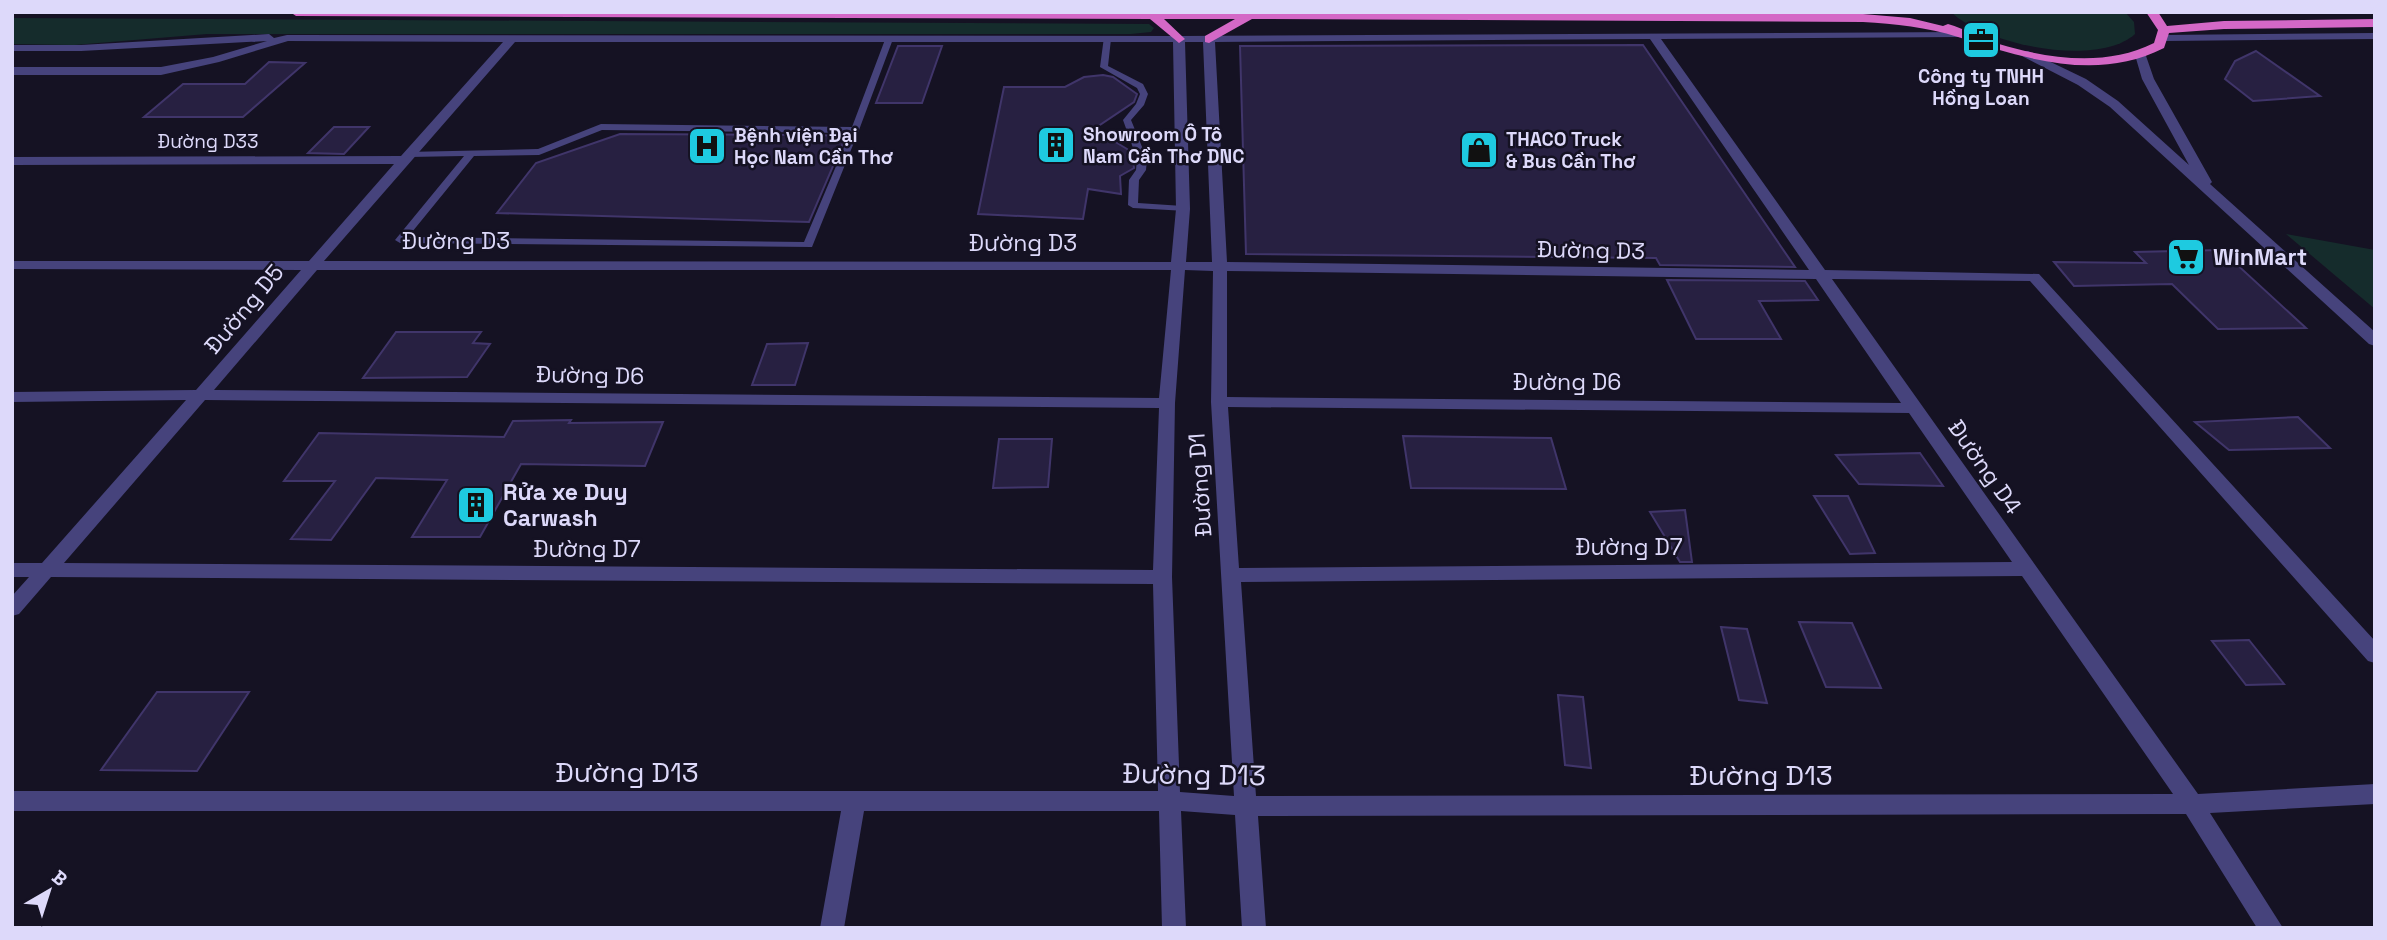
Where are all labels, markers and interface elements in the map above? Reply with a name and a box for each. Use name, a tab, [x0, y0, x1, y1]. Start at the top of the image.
office icon: Công ty TNHH Hồng Loan	[1960, 19, 2002, 61]
place label: Công ty TNHH Hồng Loan	[1918, 64, 2044, 111]
place label: Showroom Ô Tô Nam Cần Thơ DNC	[1083, 122, 1244, 169]
place label: Bệnh viện Đại Học Nam Cần Thơ	[734, 123, 894, 170]
building icon: Showroom Ô Tô Nam Cần Thơ DNC	[1035, 124, 1077, 166]
hospital icon: Bệnh viện Đại Học Nam Cần Thơ	[686, 125, 728, 167]
place label: THACO Truck & Bus Cần Thơ	[1506, 127, 1636, 174]
street label: Đường D33	[158, 129, 258, 154]
shop icon: THACO Truck & Bus Cần Thơ	[1458, 129, 1500, 171]
street label: Đường D3	[402, 226, 510, 256]
street label: Đường D3	[969, 228, 1077, 258]
street label: Đường D3	[1537, 234, 1645, 266]
supermarket icon: WinMart	[2165, 236, 2207, 278]
place label: WinMart	[2213, 242, 2307, 272]
street label: Đường D5	[198, 258, 290, 360]
street label: Đường D6	[536, 359, 644, 391]
street label: Đường D6	[1513, 367, 1621, 397]
street label: Đường D4	[1942, 414, 2028, 520]
street label: Đường D1	[1181, 432, 1219, 538]
place label: Rửa xe Duy Carwash	[503, 477, 628, 533]
building icon: Rửa xe Duy Carwash	[455, 484, 497, 526]
street label: Đường D7	[1575, 532, 1683, 562]
street label: Đường D7	[533, 534, 641, 564]
street label: Đường D13	[555, 754, 699, 790]
street label: Đường D13	[1122, 755, 1266, 793]
street label: Đường D13	[1689, 757, 1833, 793]
north arrow	[14, 856, 84, 926]
text: B	[47, 864, 72, 892]

